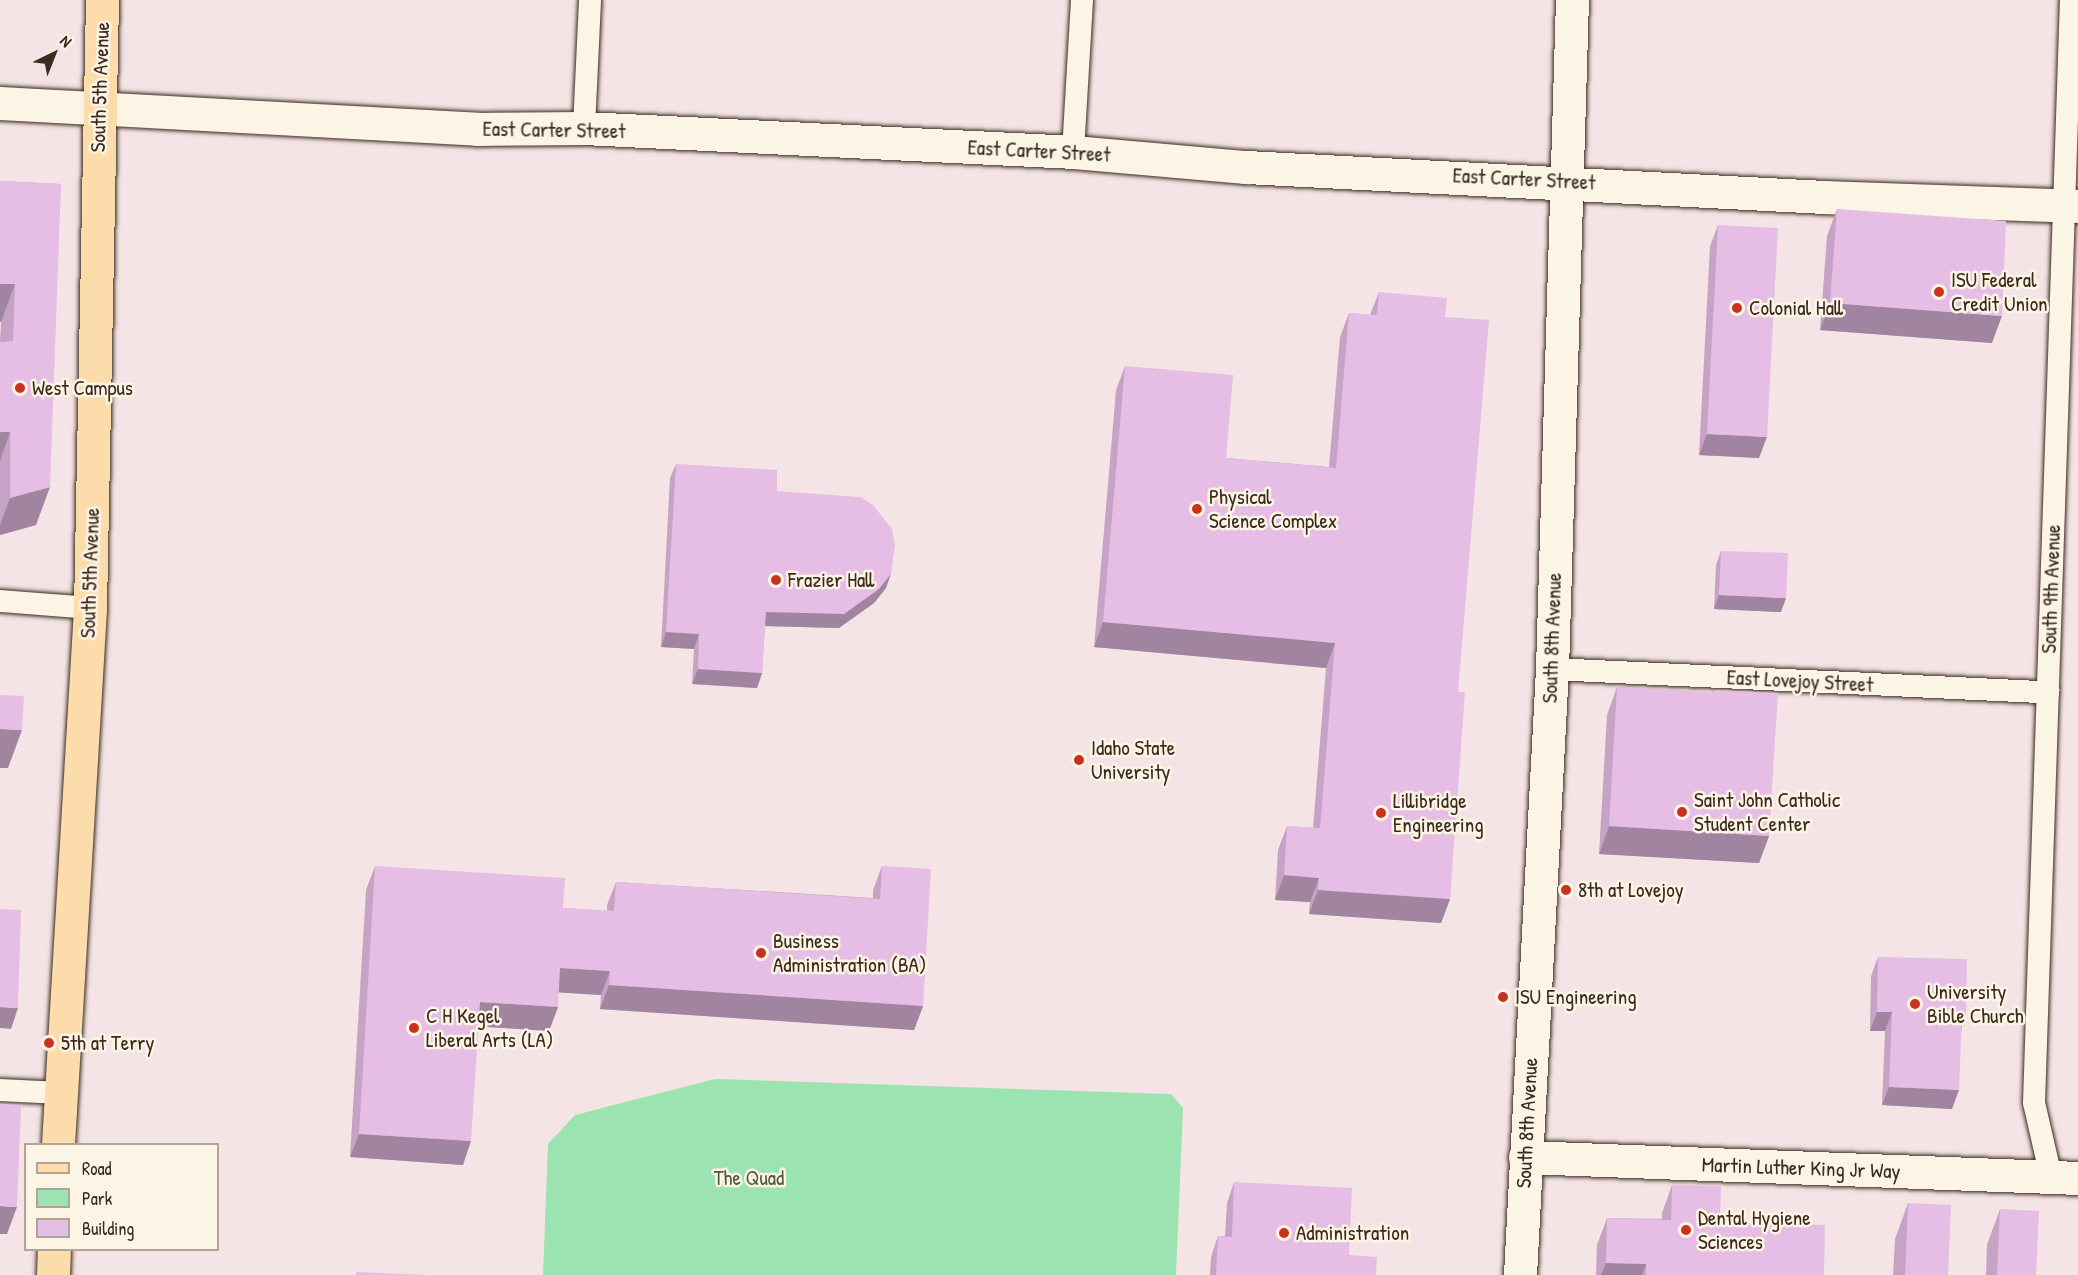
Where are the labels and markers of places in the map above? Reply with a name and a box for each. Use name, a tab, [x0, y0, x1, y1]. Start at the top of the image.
place label: ISU Federal Credit Union	[1951, 267, 2048, 317]
marker: ISU Federal Credit Union	[1932, 285, 1946, 299]
place label: Colonial Hall	[1749, 295, 1843, 321]
marker: Colonial Hall	[1730, 301, 1744, 315]
place label: West Campus	[32, 375, 133, 401]
marker: West Campus	[13, 381, 27, 395]
place label: Physical Science Complex	[1209, 484, 1337, 534]
marker: Physical Science Complex	[1190, 502, 1204, 516]
place label: Frazier Hall	[788, 567, 874, 593]
marker: Frazier Hall	[769, 573, 783, 587]
place label: Idaho State University	[1091, 735, 1175, 785]
marker: Idaho State University	[1072, 753, 1086, 767]
place label: Saint John Catholic Student Center	[1694, 787, 1840, 837]
place label: Lillibridge Engineering	[1393, 788, 1484, 838]
marker: Saint John Catholic Student Center	[1675, 805, 1689, 819]
marker: Lillibridge Engineering	[1374, 806, 1388, 820]
place label: 8th at Lovejoy	[1578, 877, 1684, 903]
marker: 8th at Lovejoy	[1559, 883, 1573, 897]
place label: Business Administration (BA)	[773, 928, 927, 978]
marker: Business Administration (BA)	[754, 946, 768, 960]
place label: University Bible Church	[1927, 979, 2024, 1029]
place label: ISU Engineering	[1515, 984, 1637, 1010]
marker: ISU Engineering	[1496, 990, 1510, 1004]
marker: University Bible Church	[1908, 997, 1922, 1011]
place label: C H Kegel Liberal Arts (LA)	[426, 1003, 553, 1053]
marker: C H Kegel Liberal Arts (LA)	[407, 1021, 421, 1035]
place label: 5th at Terry	[61, 1030, 154, 1056]
marker: 5th at Terry	[42, 1036, 56, 1050]
place label: Dental Hygiene Sciences	[1698, 1205, 1811, 1255]
place label: Administration	[1296, 1220, 1409, 1246]
marker: Dental Hygiene Sciences	[1679, 1223, 1693, 1237]
marker: Administration	[1277, 1226, 1291, 1240]

